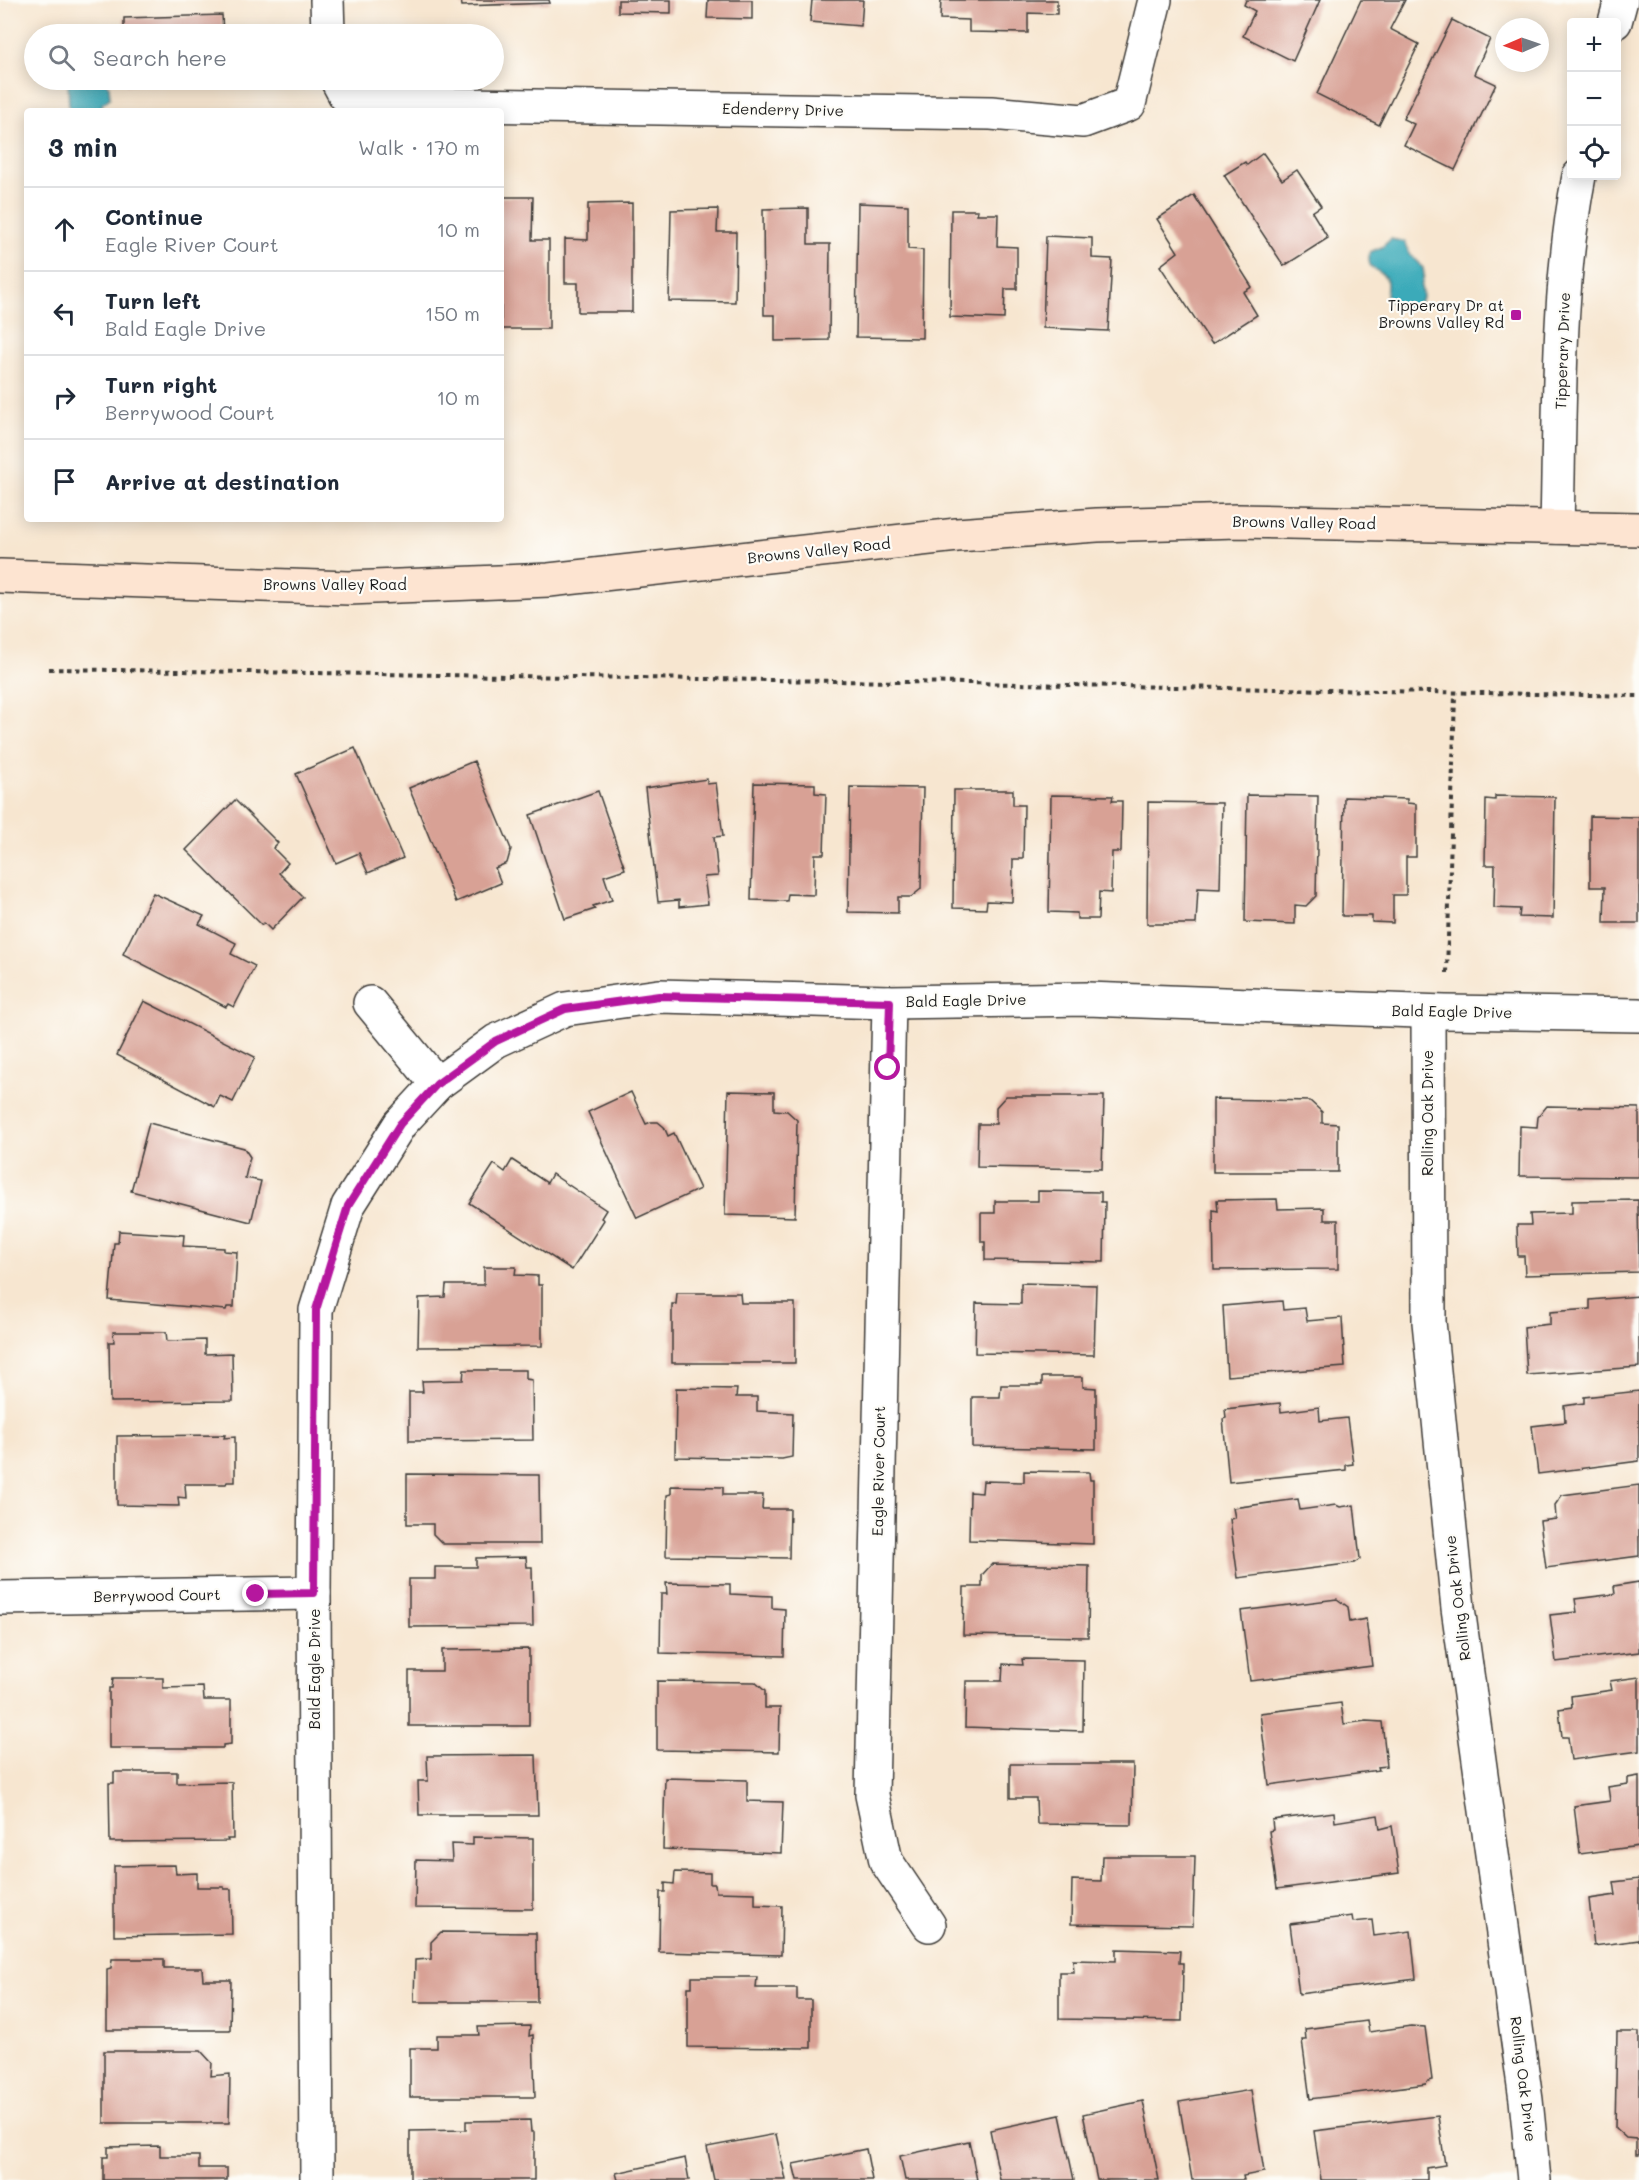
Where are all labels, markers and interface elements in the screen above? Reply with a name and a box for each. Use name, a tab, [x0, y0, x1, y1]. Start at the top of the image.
north arrow	[1495, 18, 1549, 72]
map controls	[1567, 18, 1621, 180]
button: +	[1567, 18, 1621, 72]
search box	[24, 24, 504, 90]
icon: search	[45, 41, 78, 74]
text: Search here	[93, 43, 227, 72]
button: −	[1567, 72, 1621, 126]
street label: Edenderry Drive	[722, 98, 844, 120]
button: locate	[1567, 126, 1621, 180]
text: 3 min	[48, 130, 117, 164]
text: Walk · 170 m	[358, 134, 480, 160]
text: Continue	[105, 202, 203, 231]
icon: ahead	[48, 213, 81, 246]
text: 10 m	[436, 216, 480, 242]
text: Eagle River Court	[105, 231, 279, 257]
text: Turn left	[105, 286, 201, 315]
street label: Tipperary Drive	[1550, 292, 1574, 410]
place label: Tipperary Dr at Browns Valley Rd	[1379, 295, 1504, 332]
icon: left	[48, 297, 81, 330]
text: 150 m	[425, 300, 480, 326]
marker: Tipperary Dr at Browns Valley Rd	[1509, 308, 1523, 322]
text: Bald Eagle Drive	[105, 315, 266, 341]
text: Turn right	[105, 370, 217, 399]
icon: right	[48, 381, 81, 414]
text: 10 m	[436, 384, 480, 410]
text: Berrywood Court	[105, 399, 275, 425]
icon: arrive	[48, 465, 81, 498]
text: Arrive at destination	[105, 467, 340, 496]
street label: Browns Valley Road	[1232, 511, 1376, 533]
street label: Browns Valley Road	[746, 533, 891, 567]
street label: Browns Valley Road	[263, 574, 407, 594]
street label: Bald Eagle Drive	[905, 989, 1027, 1011]
street label: Bald Eagle Drive	[1391, 1000, 1513, 1022]
street label: Rolling Oak Drive	[1417, 1050, 1437, 1176]
route start	[874, 1054, 900, 1080]
street label: Eagle River Court	[867, 1406, 889, 1536]
street label: Rolling Oak Drive	[1439, 1534, 1475, 1662]
route end	[242, 1580, 268, 1606]
street label: Berrywood Court	[93, 1584, 221, 1606]
street label: Bald Eagle Drive	[304, 1609, 324, 1729]
street label: Rolling Oak Drive	[1506, 2015, 1542, 2143]

